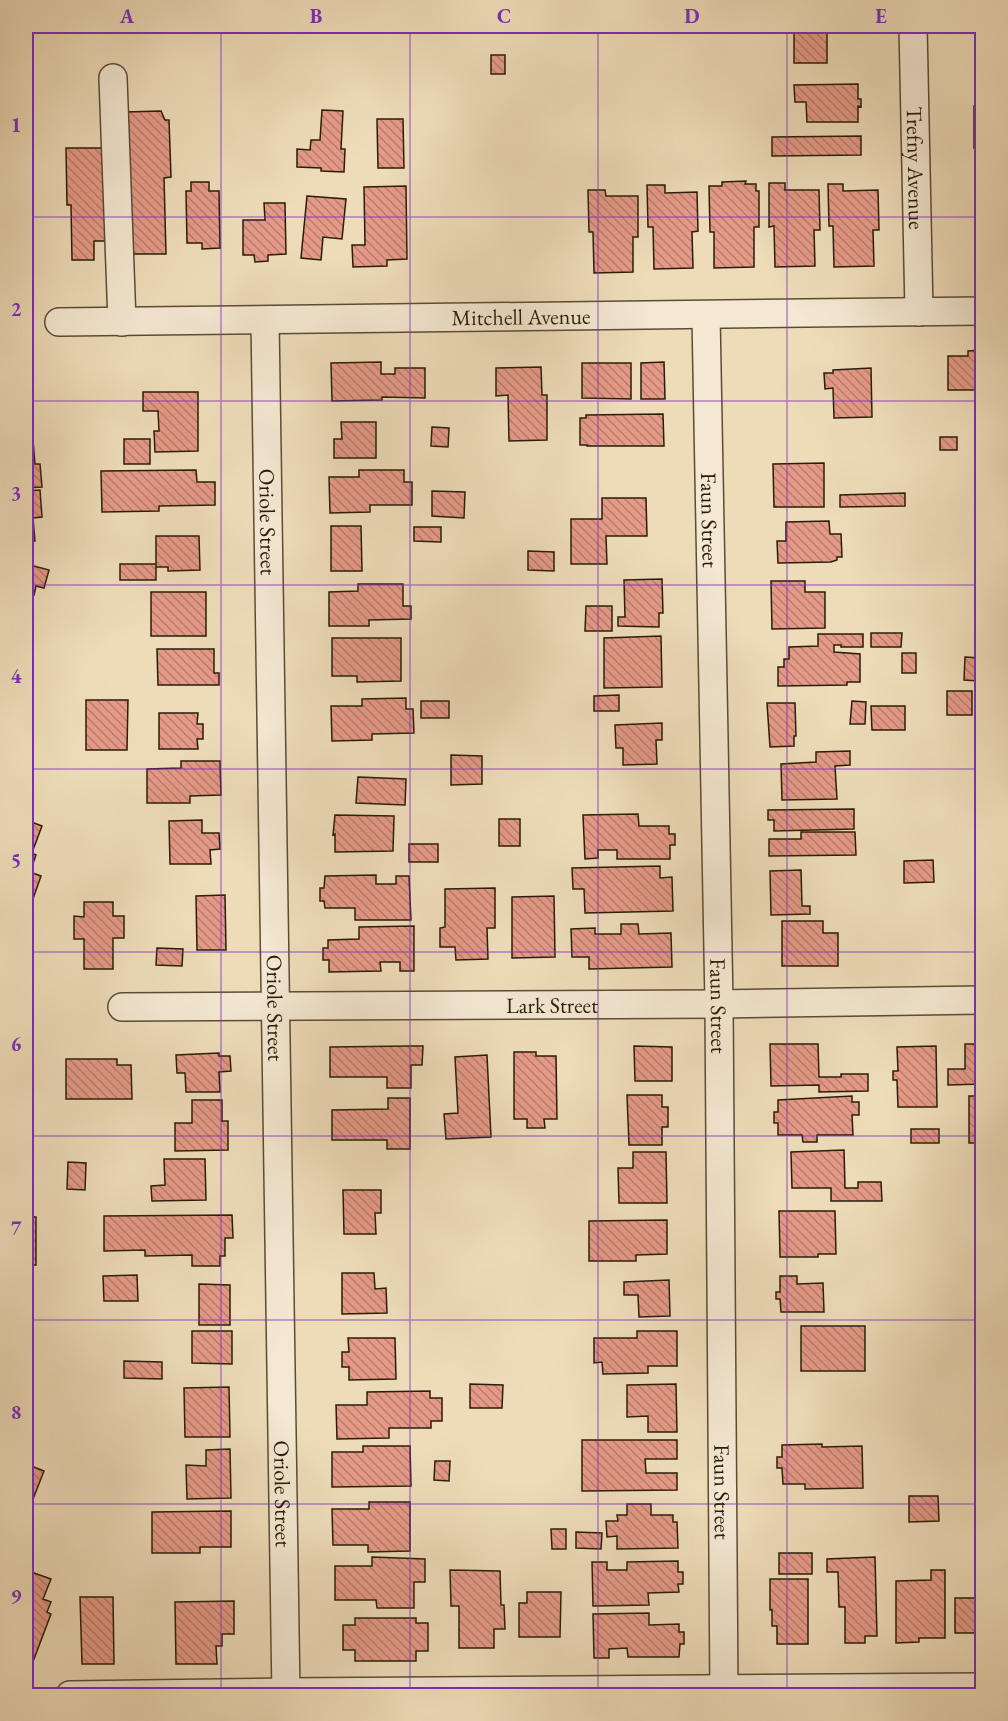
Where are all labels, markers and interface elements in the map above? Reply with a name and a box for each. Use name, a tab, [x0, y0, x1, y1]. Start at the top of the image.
text: A	[119, 3, 135, 29]
text: B	[310, 3, 322, 29]
text: C	[497, 3, 511, 29]
text: D	[684, 3, 700, 29]
text: E	[875, 3, 887, 29]
street label: Trefny Avenue	[900, 106, 932, 230]
text: 1	[11, 112, 21, 138]
text: 2	[11, 296, 22, 322]
street label: Mitchell Avenue	[451, 301, 591, 332]
street label: Oriole Street	[253, 468, 283, 576]
street label: Faun Street	[694, 472, 725, 568]
text: 3	[11, 480, 21, 506]
text: 4	[11, 663, 22, 689]
text: 5	[11, 847, 21, 873]
street label: Oriole Street	[260, 954, 291, 1062]
street label: Faun Street	[704, 958, 734, 1054]
street label: Lark Street	[506, 990, 598, 1020]
text: 6	[11, 1031, 22, 1057]
text: 7	[11, 1215, 22, 1241]
text: 8	[11, 1399, 21, 1425]
street label: Oriole Street	[268, 1440, 298, 1548]
street label: Faun Street	[708, 1444, 737, 1540]
text: 9	[11, 1583, 22, 1609]

